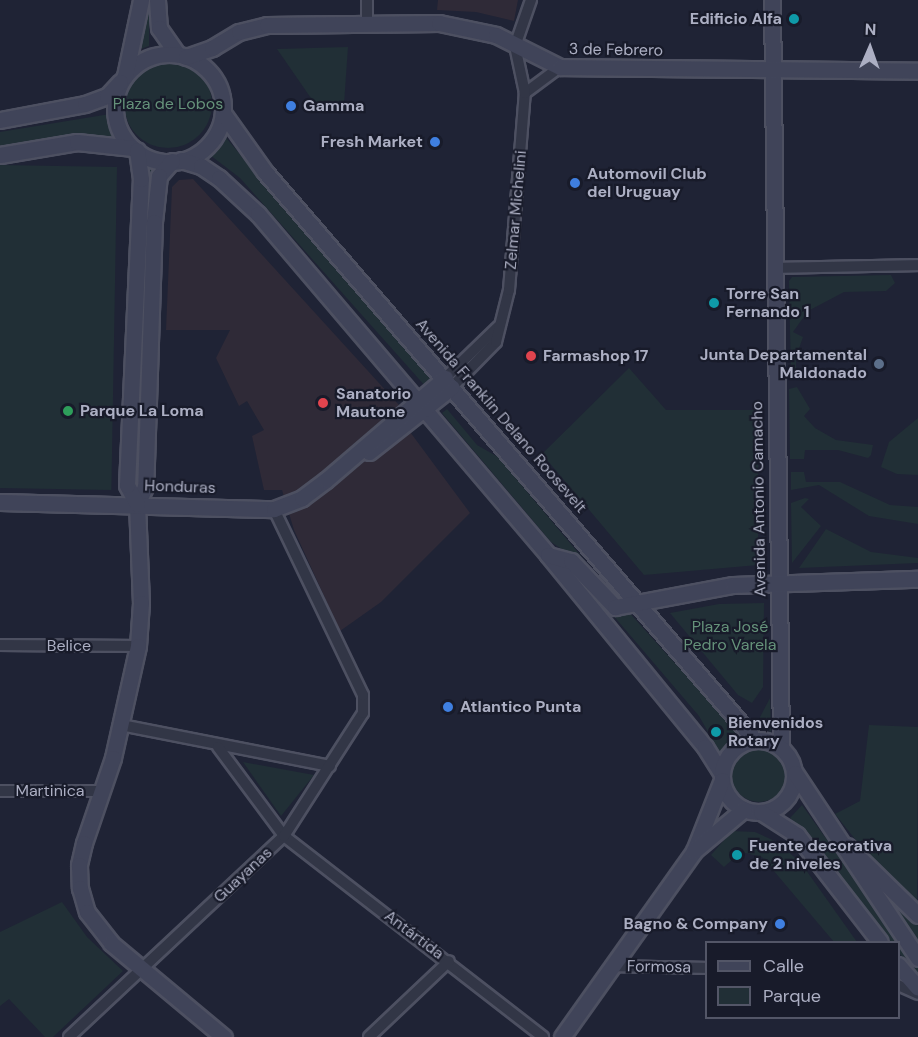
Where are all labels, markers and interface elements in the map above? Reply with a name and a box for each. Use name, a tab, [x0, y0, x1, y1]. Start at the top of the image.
place label: Edificio Alfa	[690, 9, 782, 29]
marker: Edificio Alfa	[787, 12, 801, 26]
north arrow	[840, 18, 900, 78]
text: N	[864, 19, 877, 40]
street label: 3 de Febrero	[569, 40, 663, 60]
park label: Plaza de Lobos	[113, 94, 223, 114]
place label: Gamma	[303, 96, 364, 116]
marker: Gamma	[284, 99, 298, 113]
place label: Fresh Market	[321, 132, 423, 152]
marker: Fresh Market	[428, 135, 442, 149]
street label: Zelmar Michelini	[501, 150, 531, 270]
place label: Automovil Club del Uruguay	[587, 164, 707, 202]
marker: Automovil Club del Uruguay	[568, 176, 582, 190]
place label: Torre San Fernando 1	[726, 284, 810, 322]
marker: Torre San Fernando 1	[707, 296, 721, 310]
street label: Avenida Franklin Delano Roosevelt	[411, 315, 591, 517]
place label: Junta Departamental Maldonado	[700, 345, 867, 383]
place label: Farmashop 17	[543, 346, 648, 366]
marker: Farmashop 17	[524, 349, 538, 363]
marker: Junta Departamental Maldonado	[872, 357, 886, 371]
place label: Sanatorio Mautone	[336, 384, 411, 422]
marker: Sanatorio Mautone	[314, 394, 332, 412]
place label: Parque La Loma	[80, 401, 204, 421]
street label: Avenida Antonio Camacho	[748, 401, 770, 597]
marker: Parque La Loma	[61, 404, 75, 418]
street label: Honduras	[144, 476, 216, 498]
park label: Plaza José Pedro Varela	[684, 617, 776, 655]
street label: Belice	[47, 636, 91, 656]
place label: Atlantico Punta	[460, 697, 581, 717]
marker: Atlantico Punta	[441, 700, 455, 714]
place label: Bienvenidos Rotary	[728, 713, 823, 751]
marker: Bienvenidos Rotary	[709, 725, 723, 739]
street label: Martinica	[15, 781, 85, 801]
place label: Fuente decorativa de 2 niveles	[749, 836, 892, 874]
street label: Guayanas	[210, 843, 276, 907]
marker: Fuente decorativa de 2 niveles	[730, 848, 744, 862]
street label: Antártida	[380, 906, 448, 964]
place label: Bagno & Company	[624, 914, 768, 934]
marker: Bagno & Company	[773, 917, 787, 931]
legend	[705, 941, 900, 1019]
text: Calle	[763, 954, 804, 978]
street label: Formosa	[627, 957, 691, 977]
text: Parque	[763, 984, 821, 1008]

